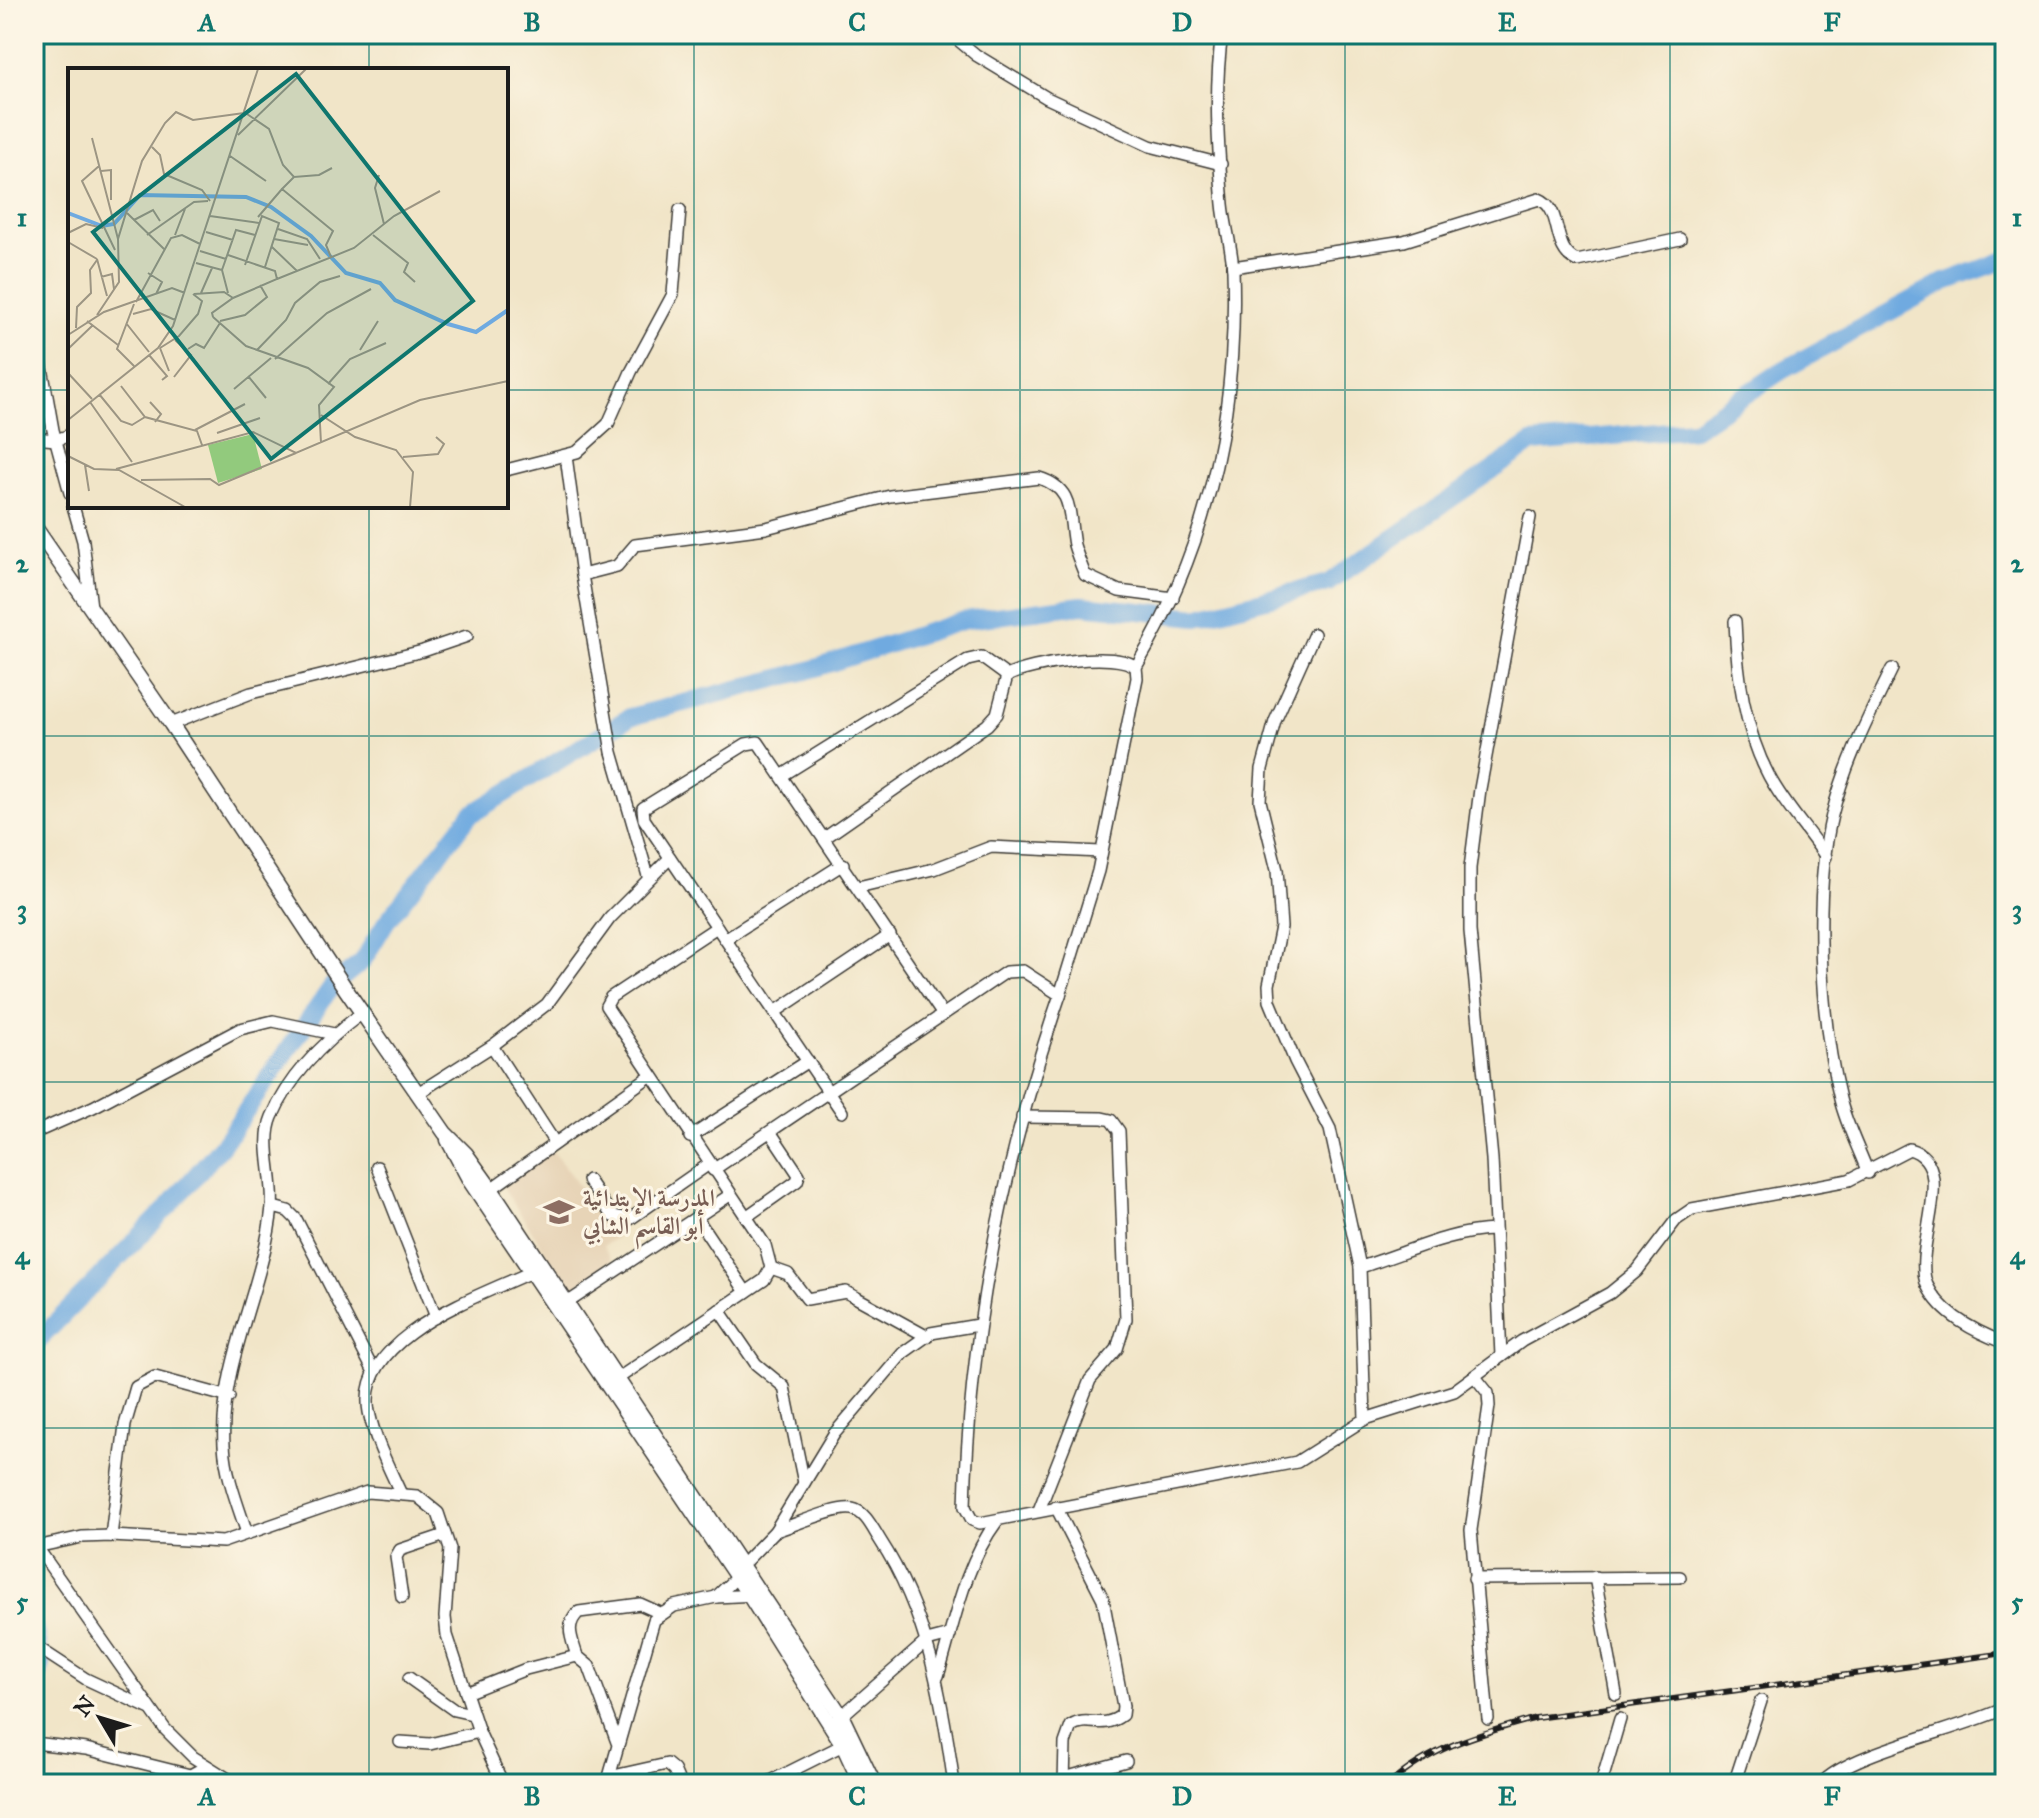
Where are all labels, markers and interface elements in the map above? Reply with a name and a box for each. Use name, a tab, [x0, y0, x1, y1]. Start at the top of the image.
text: A	[196, 6, 216, 38]
text: B	[523, 6, 541, 38]
text: C	[848, 6, 866, 38]
text: D	[1172, 6, 1192, 38]
text: E	[1498, 6, 1517, 38]
text: F	[1824, 6, 1841, 38]
inset map	[68, 68, 508, 508]
text: 1	[17, 201, 27, 233]
text: 1	[2012, 201, 2022, 233]
text: 2	[16, 547, 30, 579]
text: 2	[2011, 547, 2025, 579]
text: 3	[17, 893, 27, 925]
text: 3	[2012, 893, 2022, 925]
place label: المدرسة الإبتدائية أبو القاسم الشابي	[582, 1183, 715, 1250]
school or university icon: المدرسة الإبتدائية أبو القاسم الشابي	[542, 1195, 576, 1229]
text: 4	[15, 1239, 31, 1271]
text: 4	[2010, 1239, 2026, 1271]
text: 5	[16, 1585, 29, 1617]
text: 5	[2011, 1585, 2024, 1617]
north arrow	[60, 1678, 140, 1758]
text: N	[68, 1690, 101, 1722]
text: A	[196, 1780, 216, 1812]
text: B	[523, 1780, 541, 1812]
text: C	[848, 1780, 866, 1812]
text: D	[1172, 1780, 1192, 1812]
text: E	[1498, 1780, 1517, 1812]
text: F	[1824, 1780, 1841, 1812]

